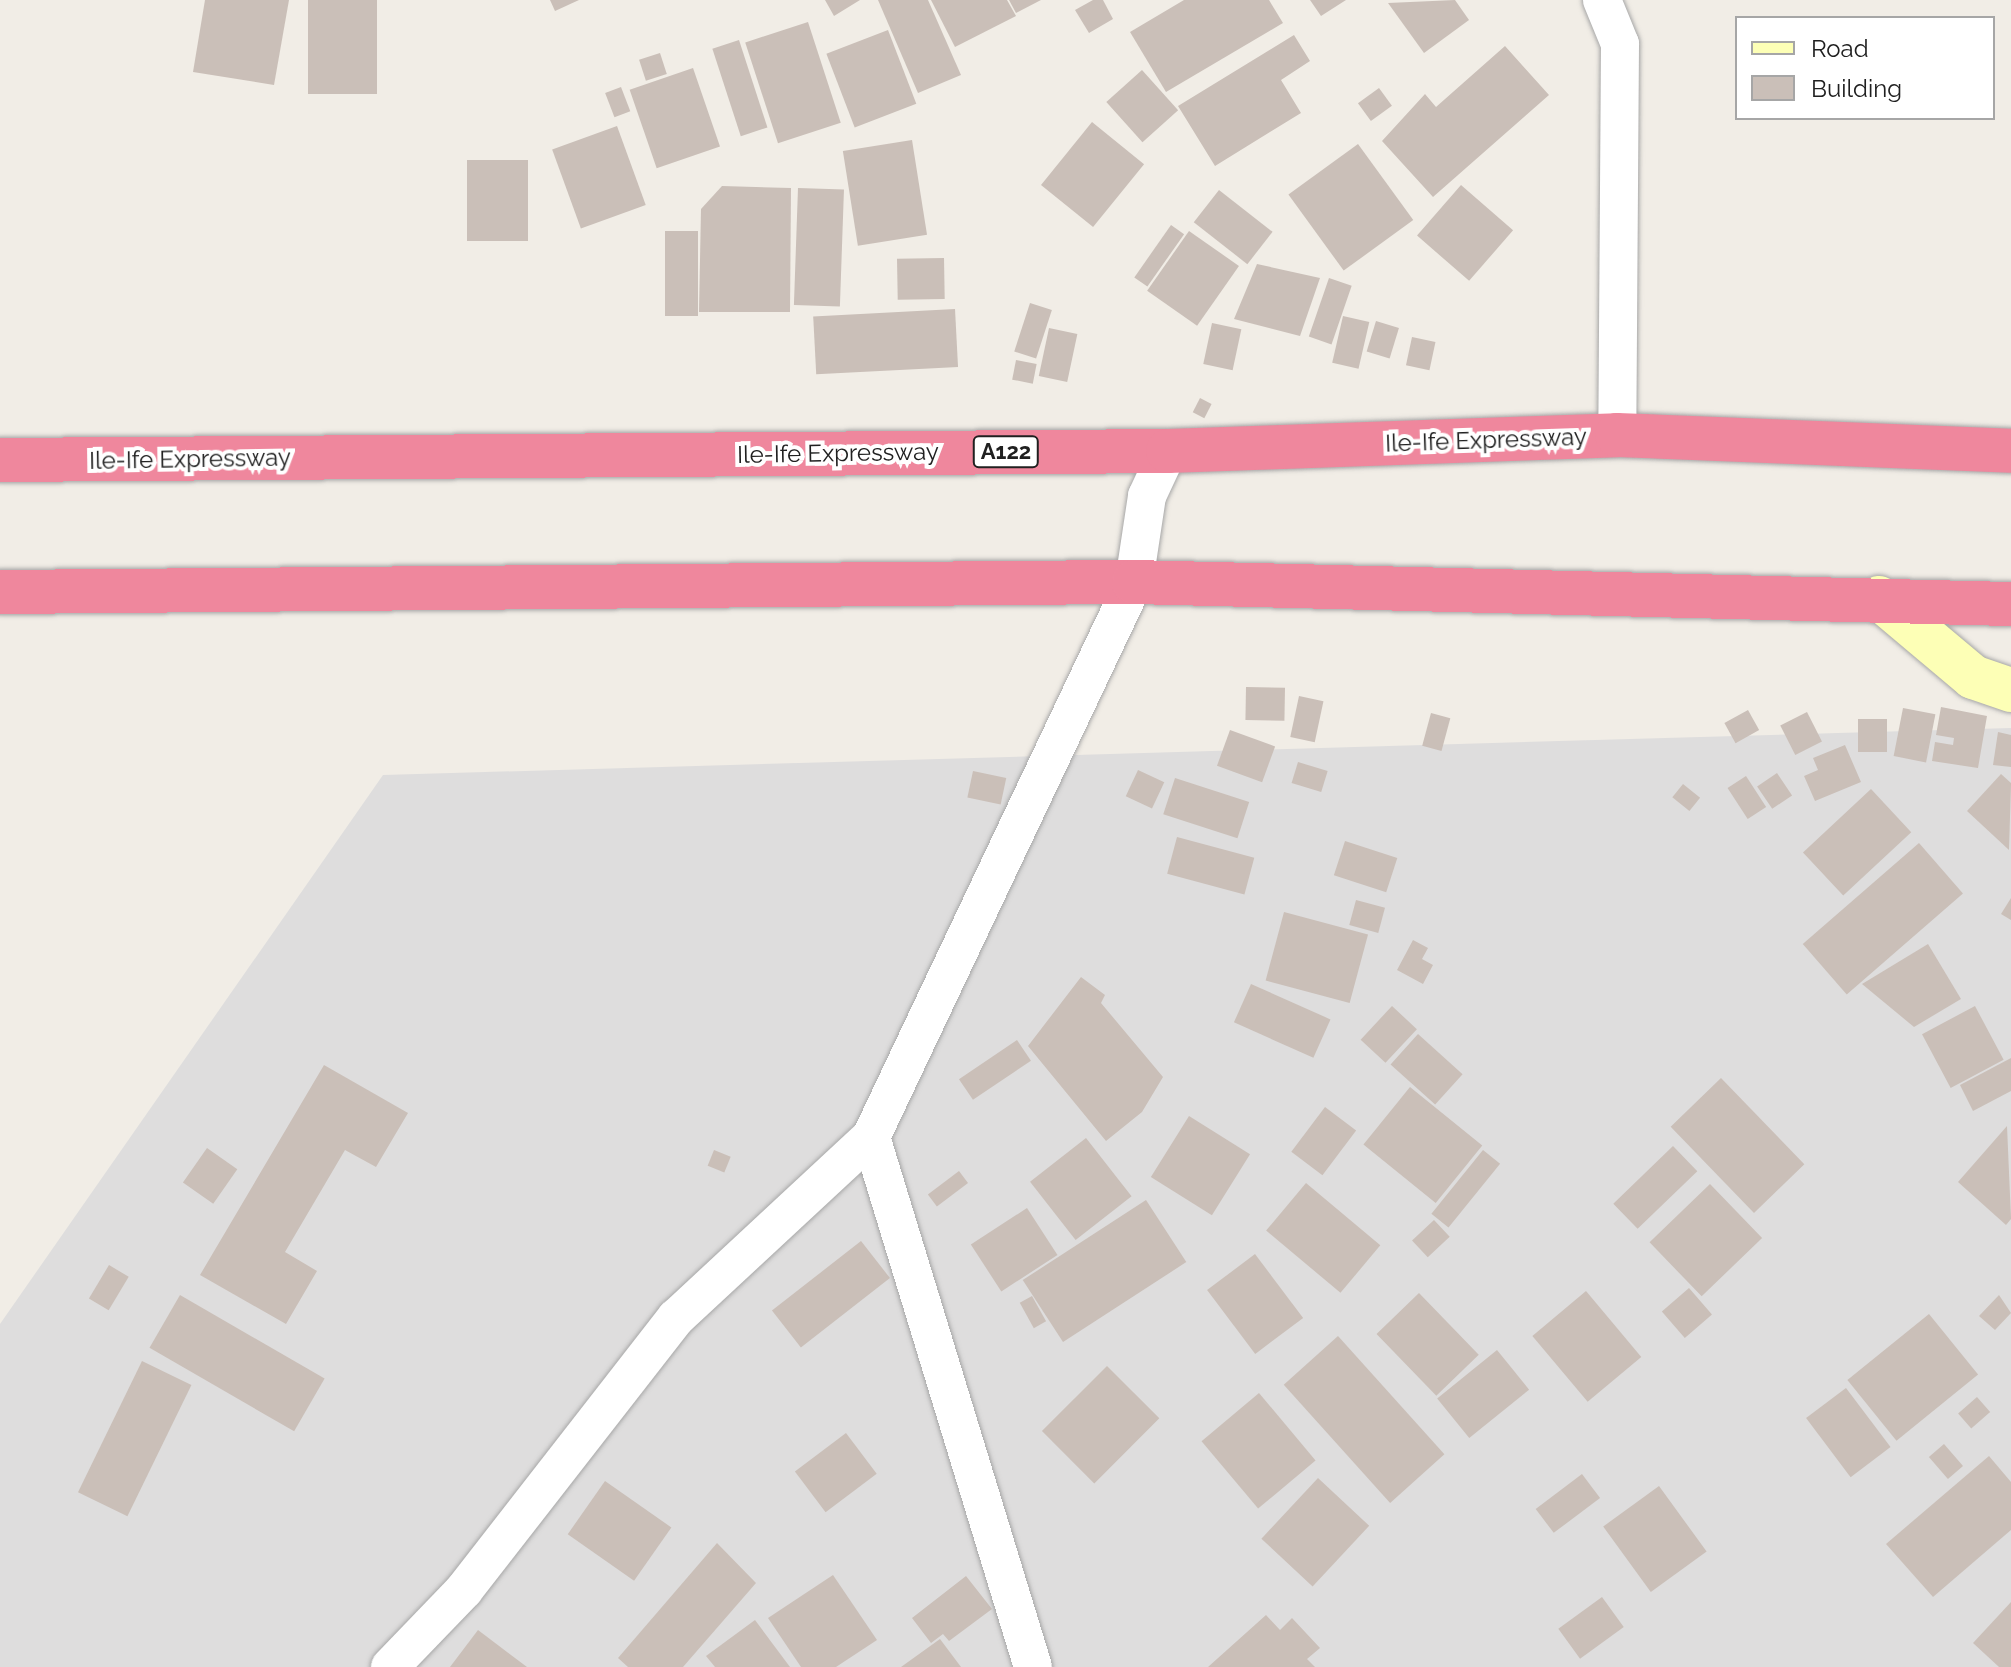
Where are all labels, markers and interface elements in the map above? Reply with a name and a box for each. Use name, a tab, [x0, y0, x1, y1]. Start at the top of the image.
legend	[1735, 16, 1995, 120]
text: Road	[1811, 34, 1869, 63]
text: Building	[1811, 74, 1902, 103]
street label: Ile-Ife Expressway	[1385, 422, 1587, 458]
road number: A122	[972, 434, 1040, 470]
street label: Ile-Ife Expressway	[737, 437, 939, 469]
street label: Ile-Ife Expressway	[89, 443, 291, 475]

